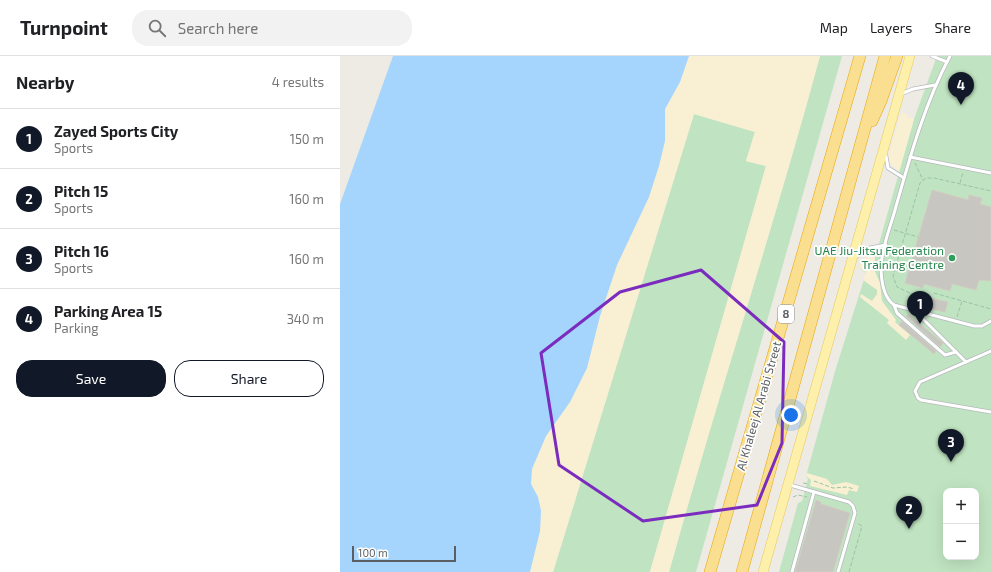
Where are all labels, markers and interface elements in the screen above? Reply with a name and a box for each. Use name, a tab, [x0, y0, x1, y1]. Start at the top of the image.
search box	[132, 10, 412, 46]
text: Turnpoint	[20, 16, 108, 39]
icon: search	[146, 17, 168, 39]
text: Search here	[178, 19, 258, 37]
text: Map	[820, 19, 848, 36]
text: Layers	[870, 19, 912, 36]
text: Share	[934, 19, 971, 36]
text: Nearby	[16, 72, 74, 92]
pin: 4	[948, 72, 974, 105]
text: 4 results	[272, 74, 324, 90]
text: Zayed Sports City	[54, 122, 178, 140]
text: 1	[26, 131, 32, 147]
text: 150 m	[290, 131, 324, 147]
text: Sports	[54, 140, 93, 156]
text: Pitch 15	[54, 182, 108, 200]
text: 2	[25, 191, 33, 207]
text: 160 m	[289, 191, 324, 207]
text: Sports	[54, 200, 93, 216]
text: Pitch 16	[54, 242, 109, 260]
place label: UAE Jiu-Jitsu Federation Training Centre	[815, 243, 944, 271]
text: 3	[25, 251, 33, 267]
text: 160 m	[289, 251, 324, 267]
marker: UAE Jiu-Jitsu Federation Training Centre	[947, 253, 957, 263]
text: Sports	[54, 260, 93, 276]
pin: 1	[907, 291, 933, 324]
text: Parking Area 15	[54, 302, 162, 320]
road number: 8	[778, 305, 794, 323]
text: 4	[25, 311, 33, 327]
text: 340 m	[287, 311, 324, 327]
text: Parking	[54, 320, 99, 336]
street label: Al Khaleej Al Arabi Street	[733, 339, 784, 472]
button: Save	[16, 360, 166, 397]
button: Share	[174, 360, 324, 397]
your location	[781, 405, 801, 425]
pin: 3	[938, 429, 964, 462]
map controls	[943, 488, 979, 560]
button: +	[943, 488, 979, 524]
pin: 2	[896, 496, 922, 529]
button: −	[943, 524, 979, 560]
scale bar	[352, 544, 456, 563]
text: 100 m	[358, 546, 388, 559]

